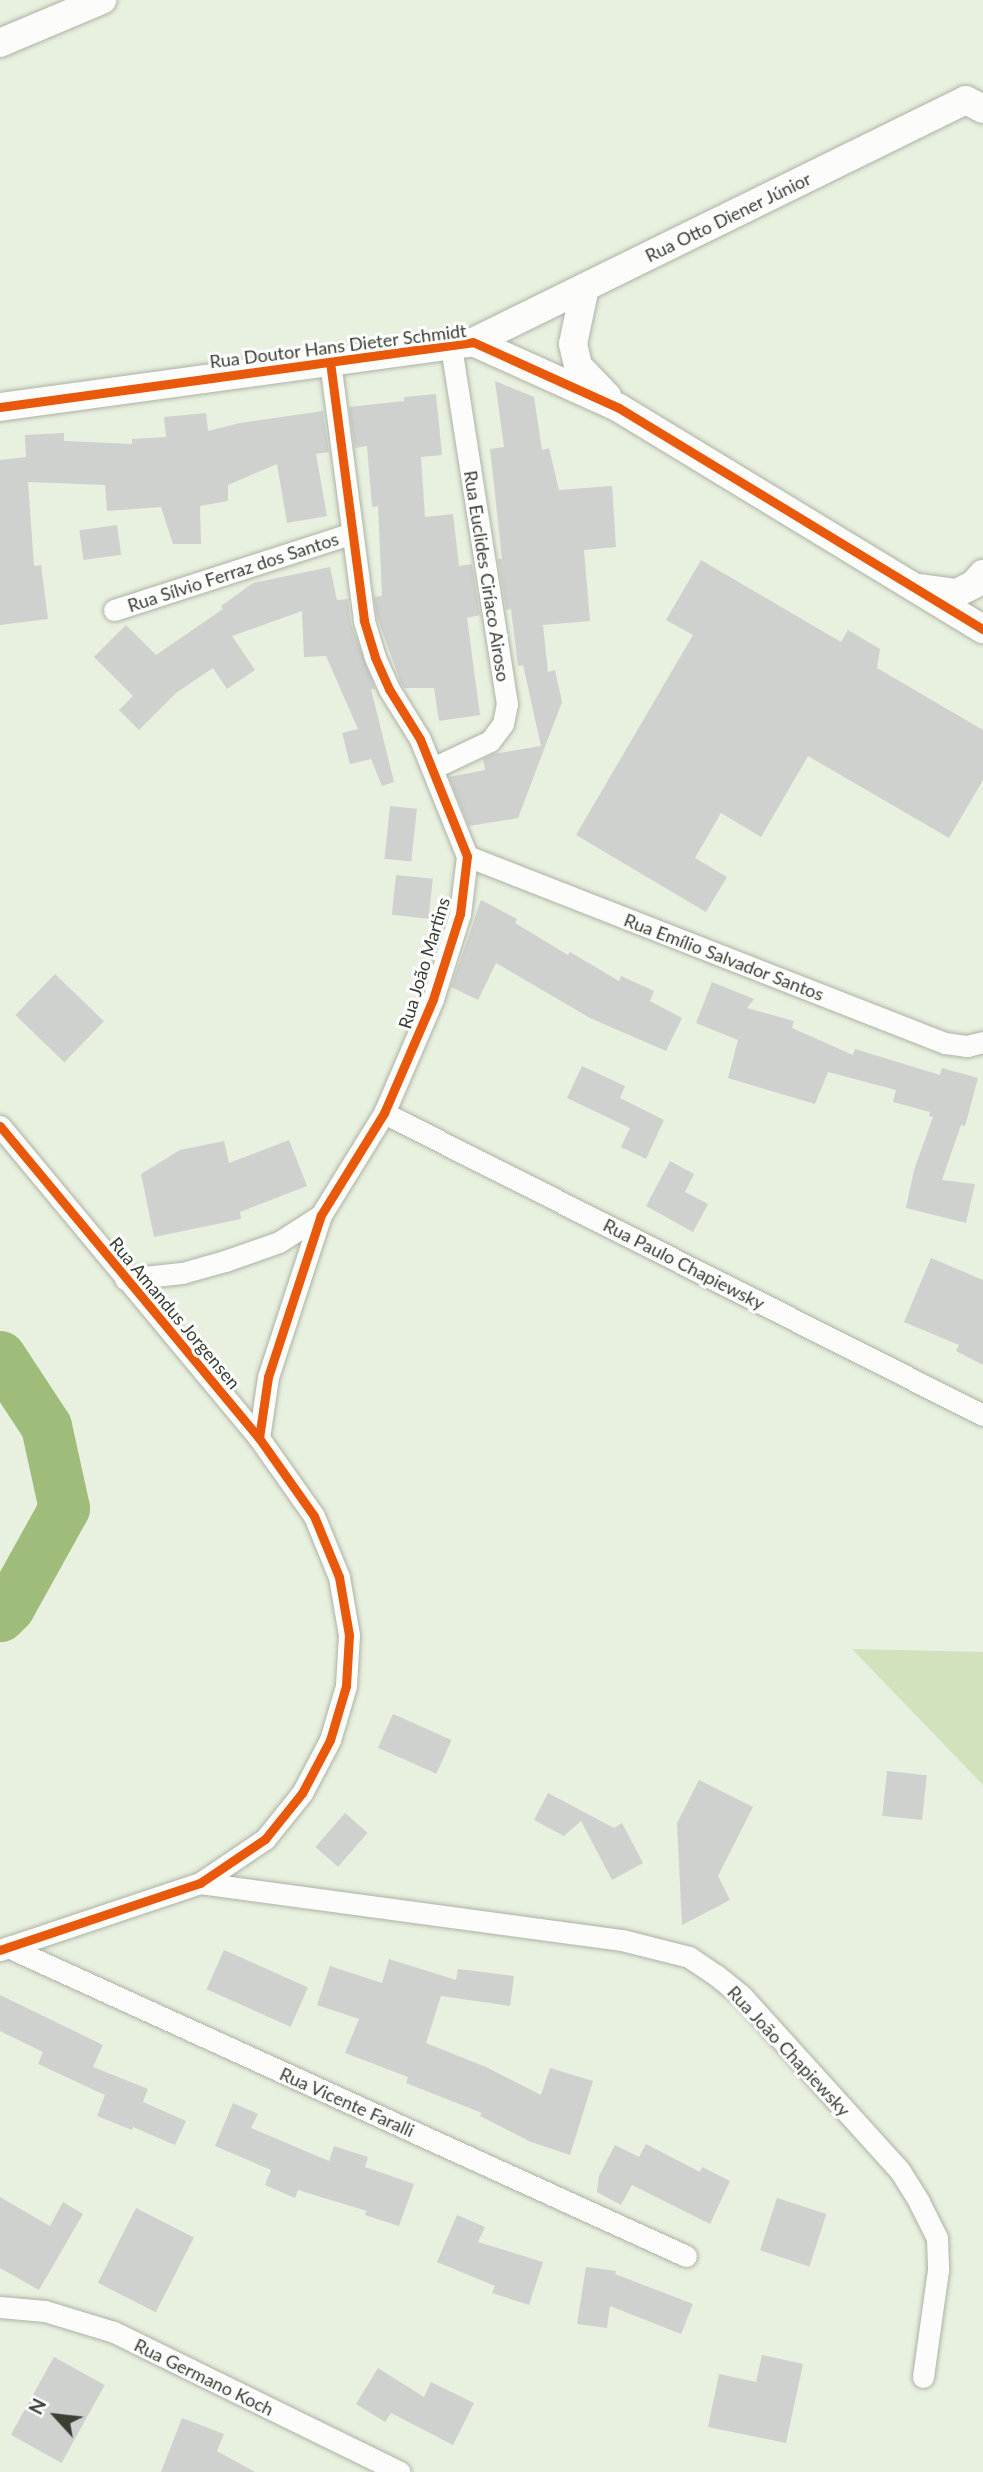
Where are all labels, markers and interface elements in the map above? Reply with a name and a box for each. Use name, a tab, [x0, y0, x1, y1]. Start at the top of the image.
street label: Rua Otto Diener Júnior	[641, 167, 815, 267]
street label: Rua Doutor Hans Dieter Schmidt	[208, 319, 468, 373]
street label: Rua Euclides Ciríaco Airoso	[460, 469, 514, 683]
street label: Rua Sílvio Ferraz dos Santos	[125, 528, 341, 616]
street label: Rua João Martins	[394, 895, 454, 1031]
street label: Rua Emílio Salvador Santos	[621, 909, 827, 1005]
street label: Rua Paulo Chapiewsky	[600, 1214, 768, 1314]
street label: Rua Amandus Jorgensen	[105, 1232, 245, 1394]
street label: Rua João Chapiewsky	[723, 1981, 855, 2121]
street label: Rua Vicente Faralli	[276, 2063, 418, 2141]
street label: Rua Germano Koch	[131, 2334, 277, 2420]
north arrow	[21, 2381, 91, 2451]
text: N	[23, 2395, 50, 2418]

